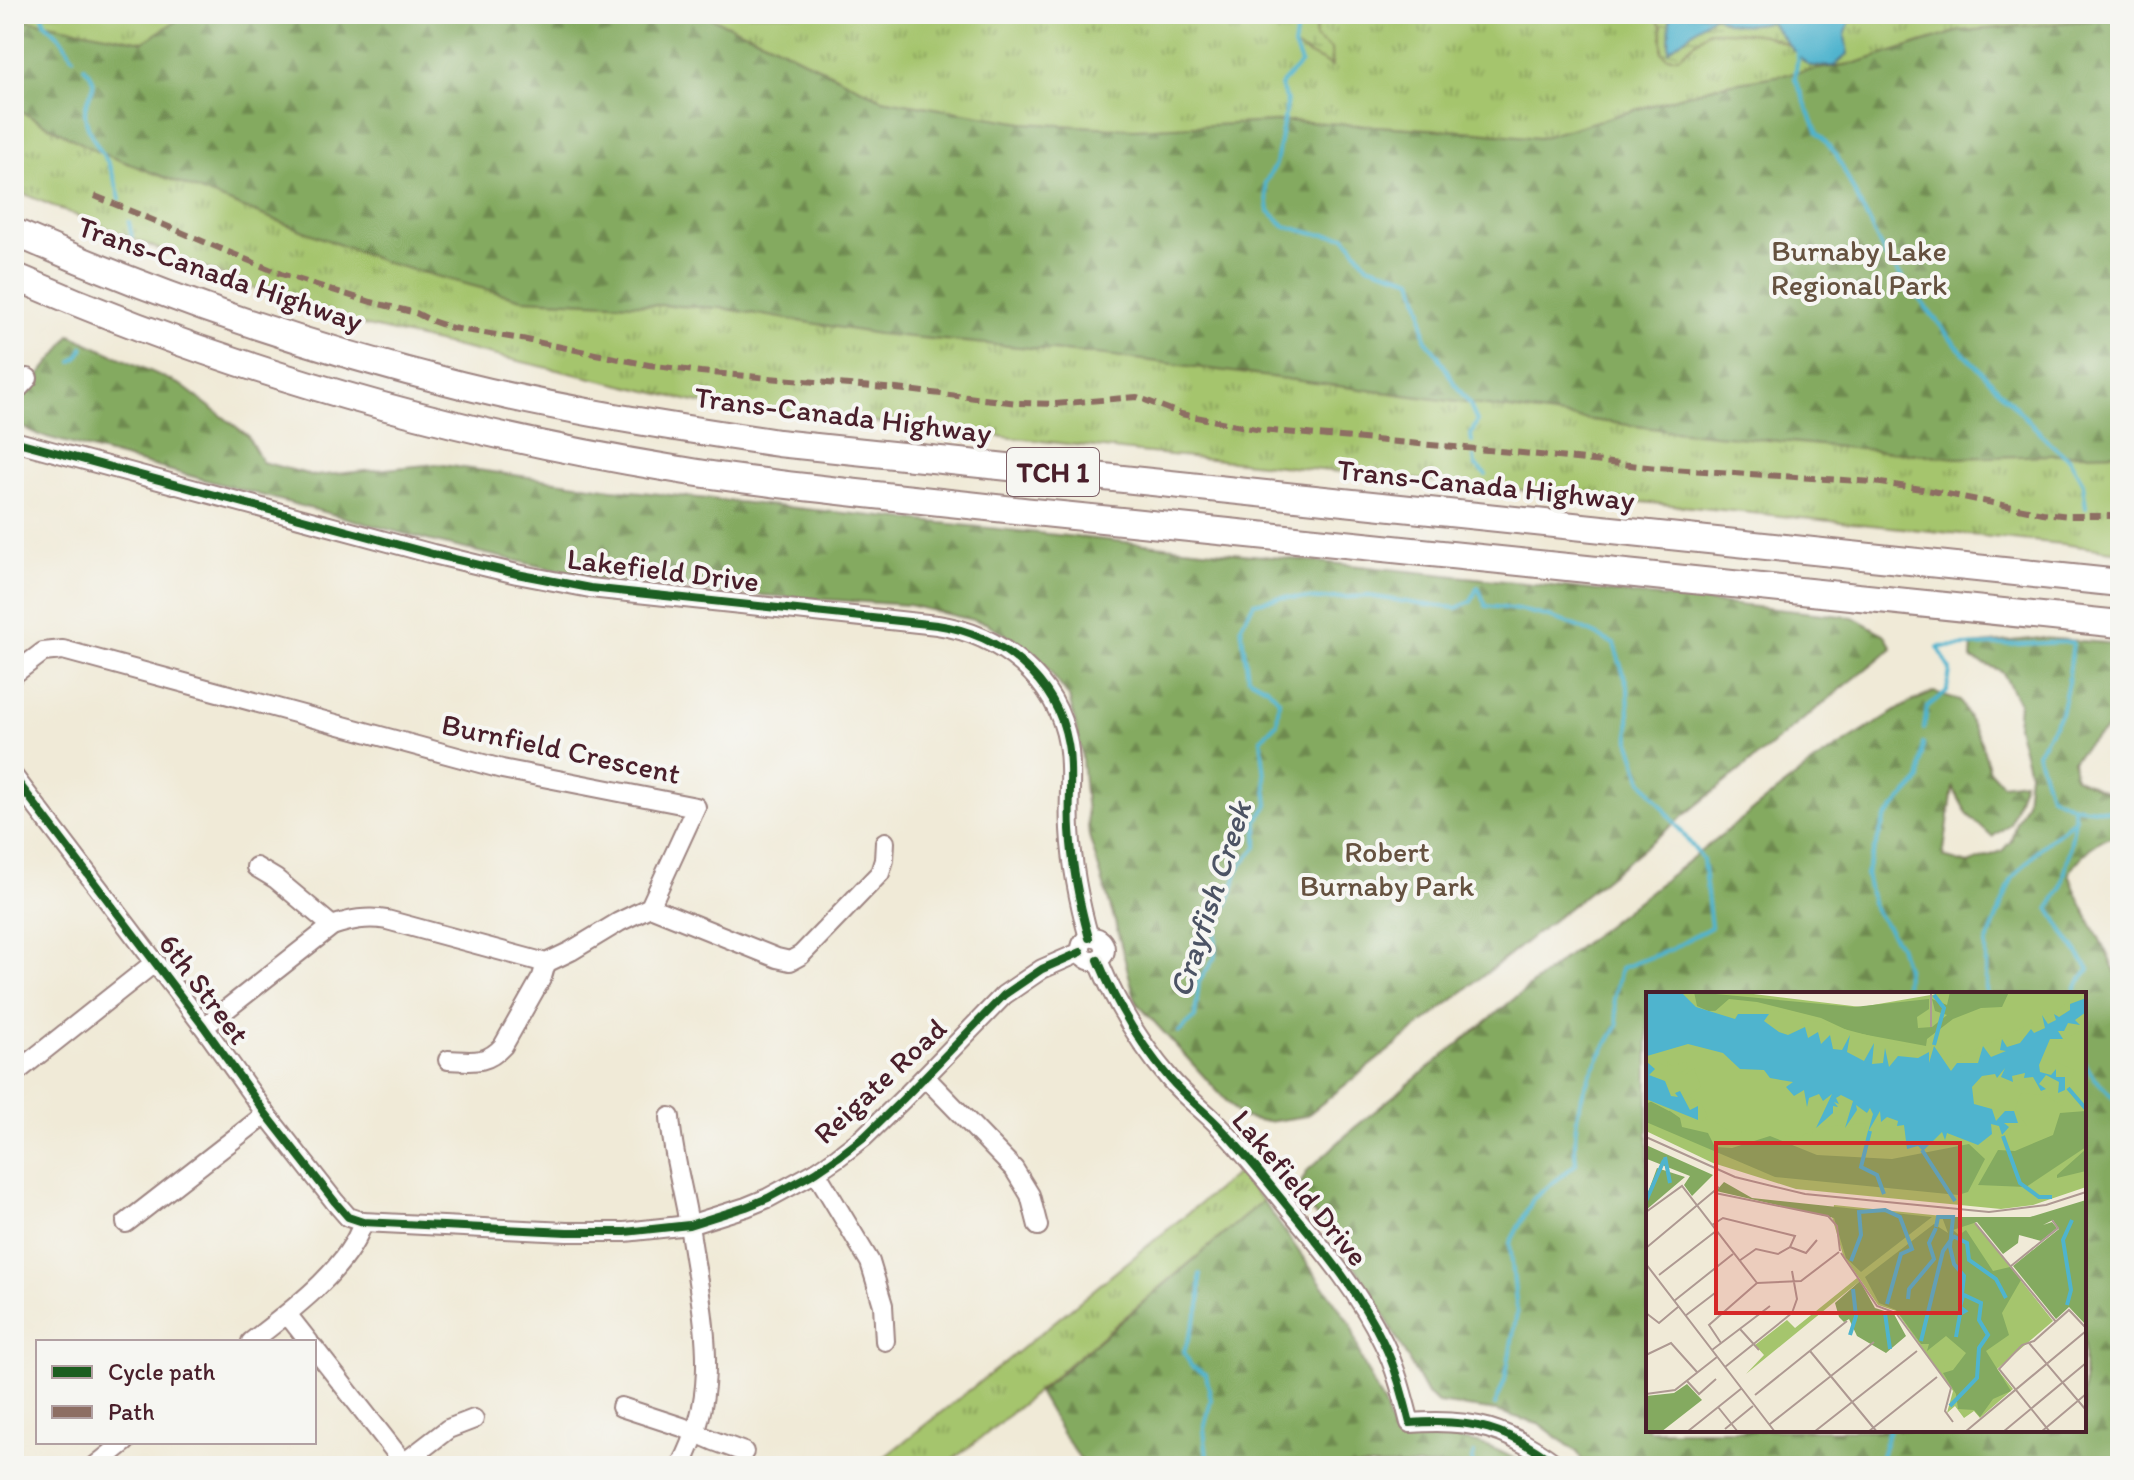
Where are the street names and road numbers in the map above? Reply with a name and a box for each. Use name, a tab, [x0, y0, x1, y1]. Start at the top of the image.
street label: Trans-Canada Highway	[73, 207, 367, 340]
street label: Trans-Canada Highway	[692, 378, 994, 451]
road number: TCH 1	[1007, 448, 1099, 496]
street label: Trans-Canada Highway	[1335, 450, 1637, 519]
street label: Lakefield Drive	[565, 539, 761, 600]
street label: Burnfield Crescent	[438, 705, 684, 792]
street label: 6th Street	[151, 926, 258, 1051]
street label: Reigate Road	[805, 1010, 954, 1152]
street label: Lakefield Drive	[1224, 1102, 1377, 1274]

